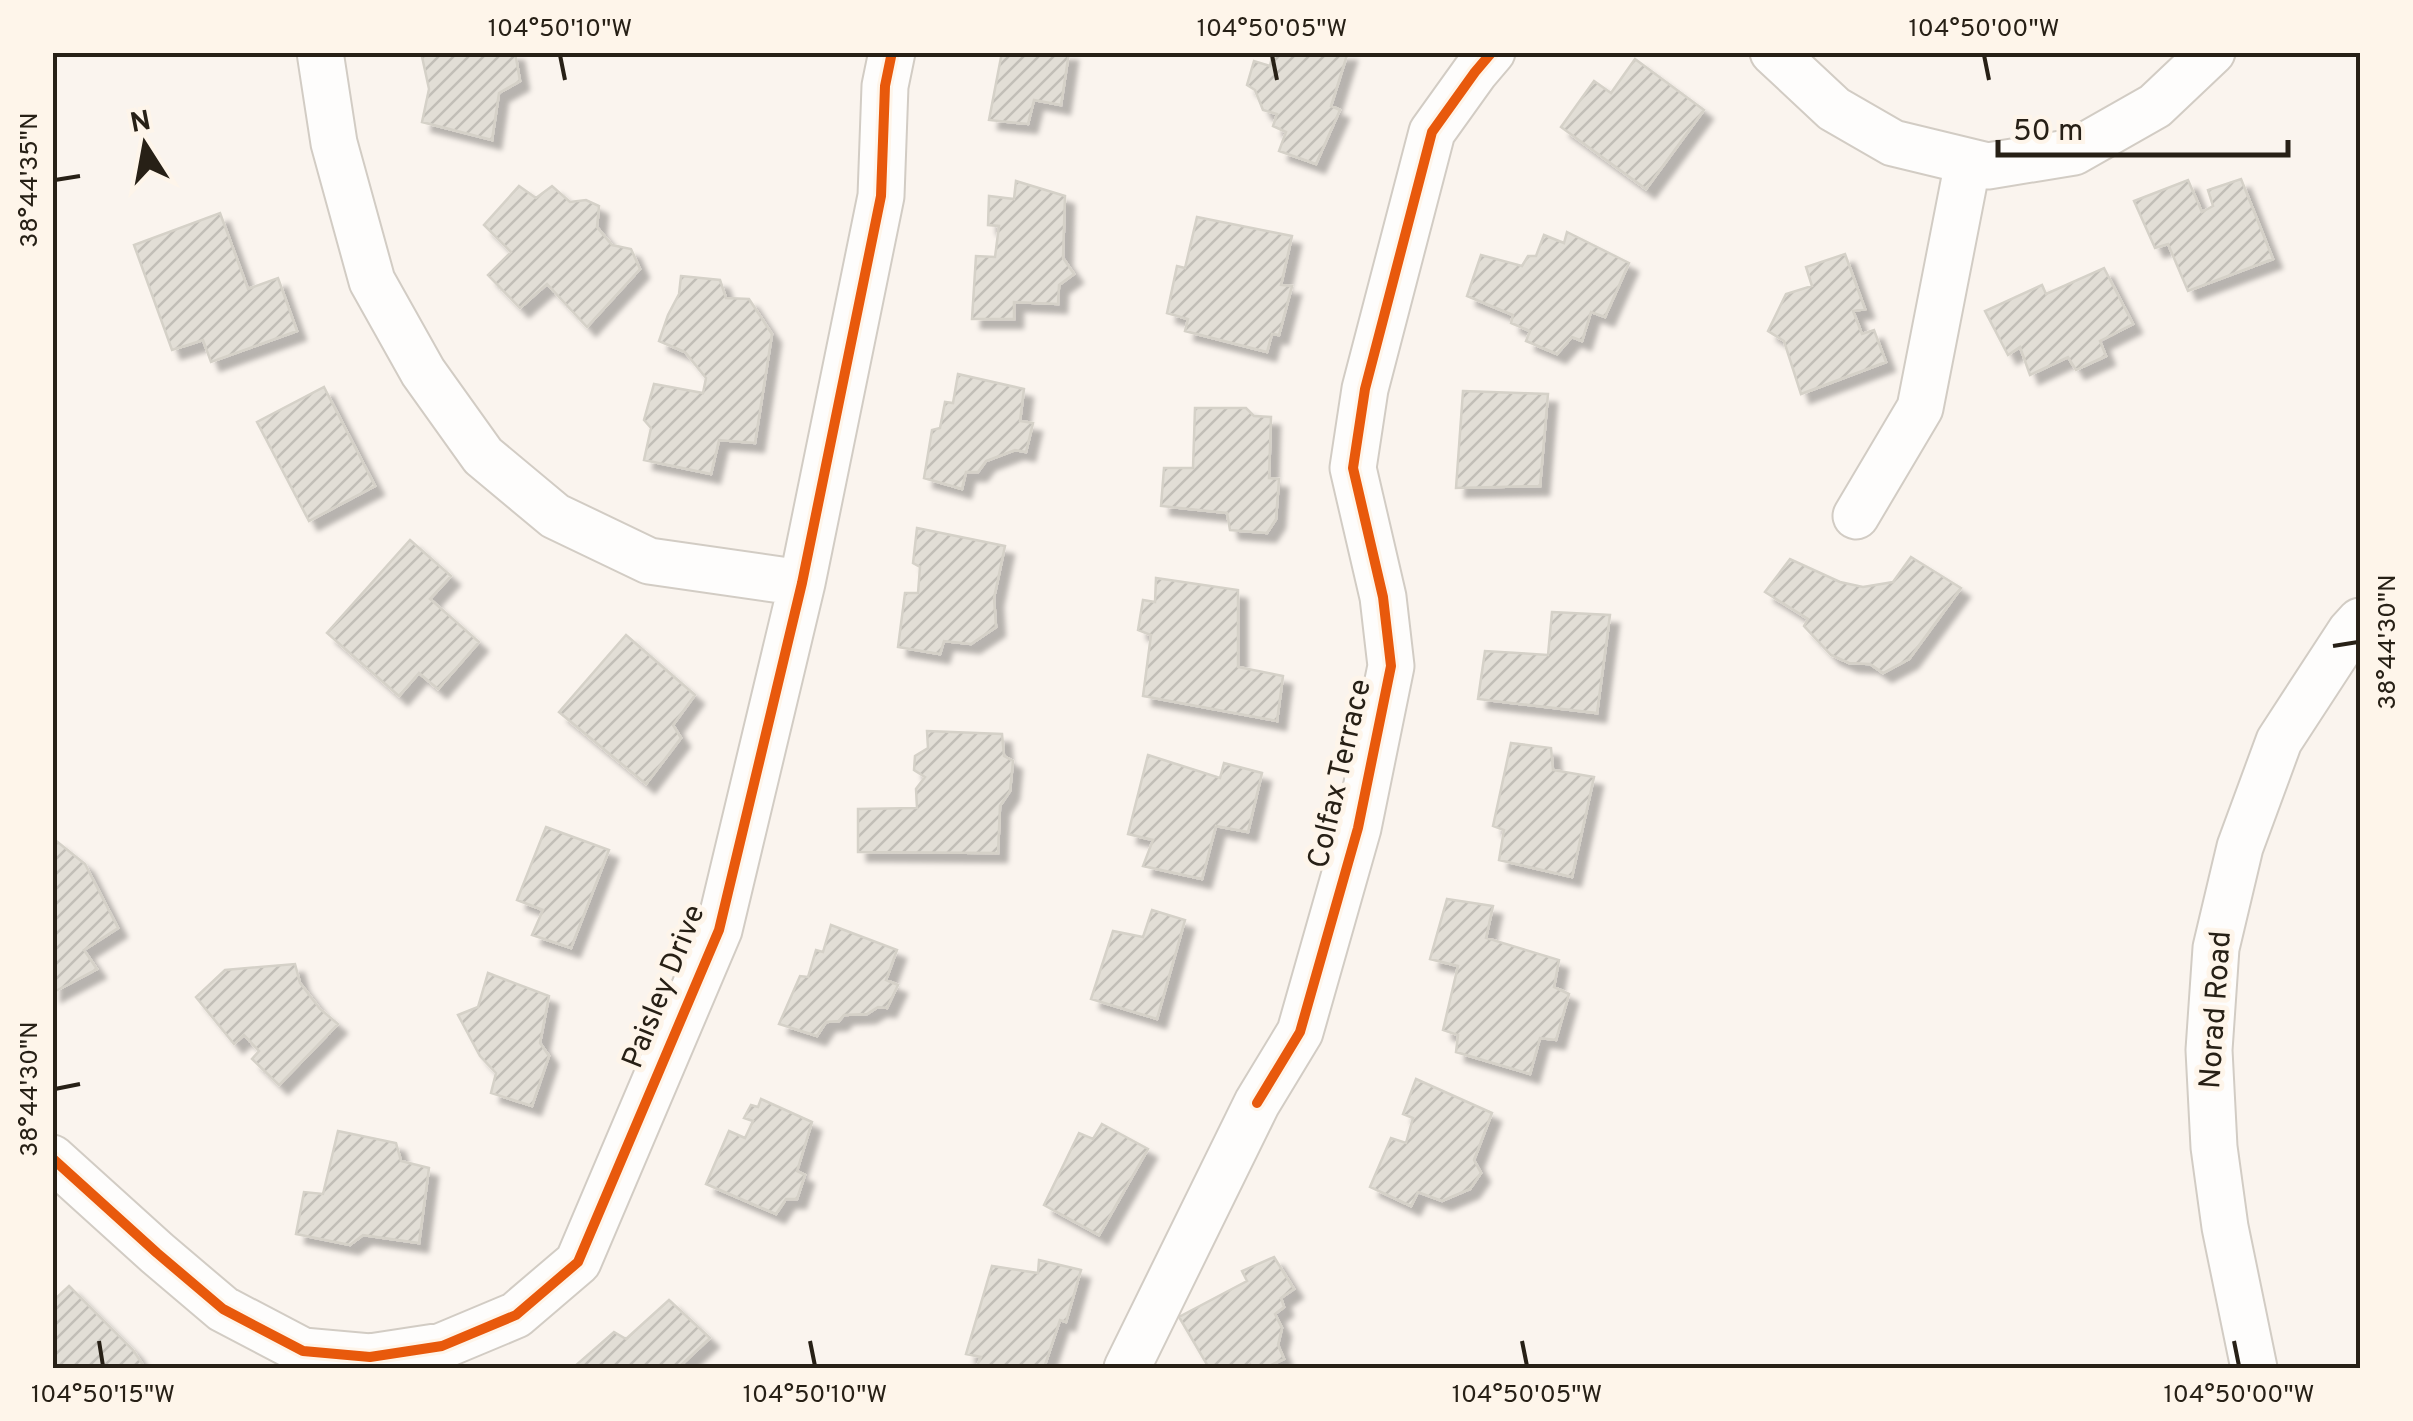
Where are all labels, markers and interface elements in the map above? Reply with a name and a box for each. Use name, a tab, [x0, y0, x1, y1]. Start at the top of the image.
text: 104°50'10"W	[488, 14, 632, 46]
text: 104°50'05"W	[1197, 14, 1347, 46]
text: 104°50'00"W	[1909, 14, 2059, 46]
north arrow	[95, 95, 195, 195]
scale bar	[1998, 95, 2288, 157]
text: N	[127, 104, 154, 143]
text: 38°44'35"N	[15, 112, 47, 248]
text: 50 m	[2013, 114, 2083, 151]
text: 38°44'30"N	[2373, 574, 2405, 710]
street label: Colfax Terrace	[1301, 676, 1381, 872]
street label: Paisley Drive	[615, 900, 715, 1074]
street label: Norad Road	[2193, 930, 2241, 1090]
text: 38°44'30"N	[15, 1021, 47, 1157]
text: 104°50'15"W	[31, 1380, 175, 1412]
text: 104°50'10"W	[743, 1380, 887, 1412]
text: 104°50'05"W	[1452, 1380, 1602, 1412]
text: 104°50'00"W	[2164, 1380, 2314, 1412]

